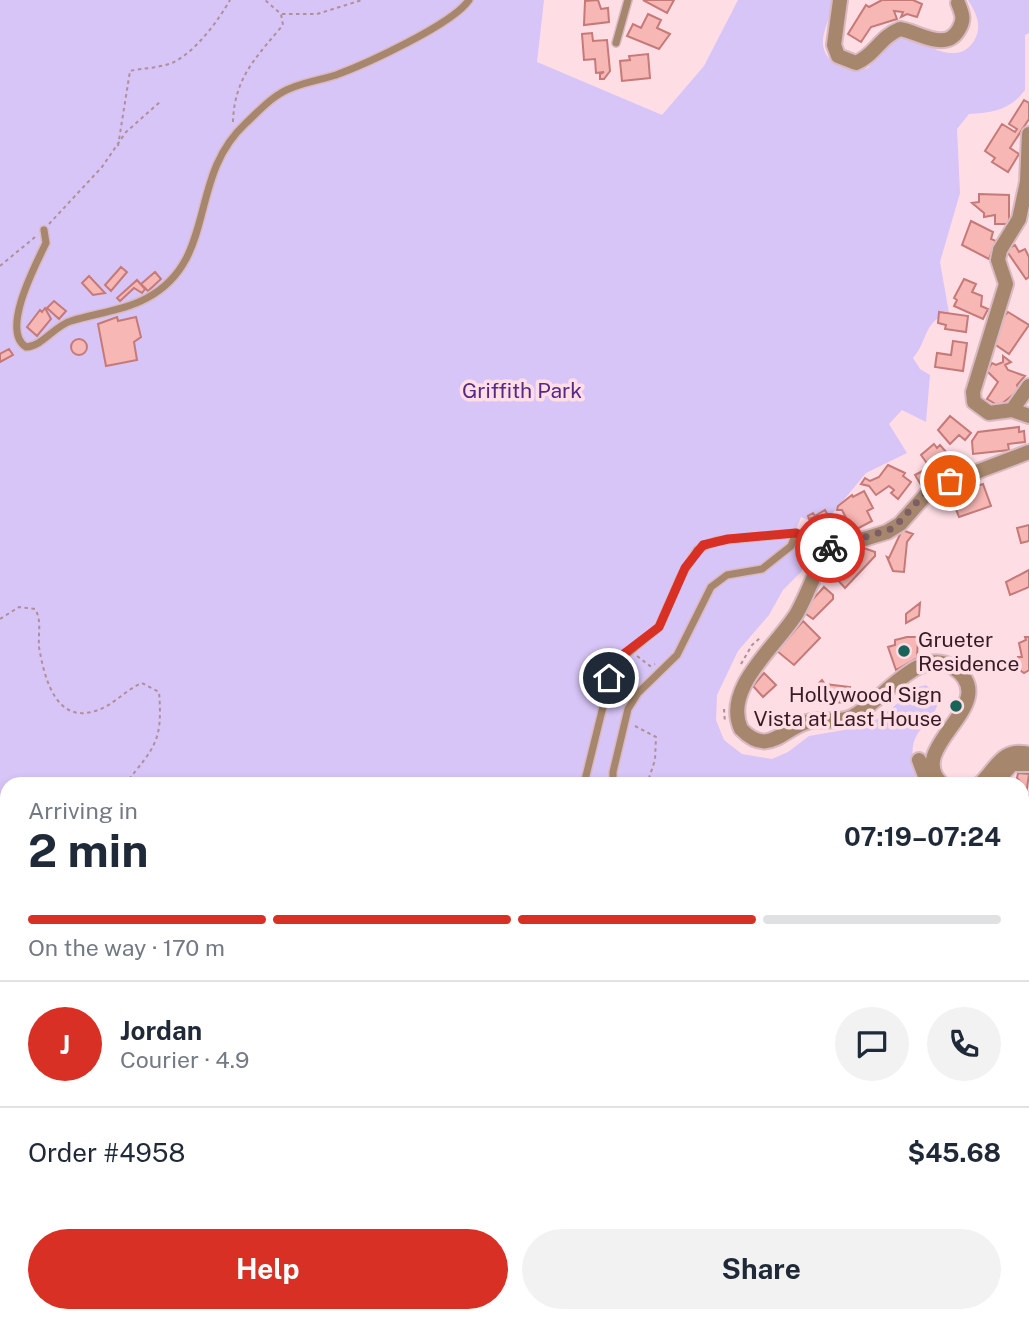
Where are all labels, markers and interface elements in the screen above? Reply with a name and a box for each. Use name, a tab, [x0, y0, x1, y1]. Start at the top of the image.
park label: Griffith Park	[462, 378, 582, 403]
pin	[920, 451, 980, 511]
icon: bag	[931, 462, 969, 500]
courier	[795, 513, 865, 583]
icon: bike	[811, 529, 849, 567]
place label: Grueter Residence	[918, 627, 1019, 676]
marker: Grueter Residence	[896, 643, 912, 659]
pin	[579, 648, 639, 708]
icon: home	[590, 659, 628, 697]
place label: Hollywood Sign Vista at Last House	[754, 682, 942, 731]
marker: Hollywood Sign Vista at Last House	[948, 698, 964, 714]
text: Arriving in	[28, 797, 138, 824]
text: 07:19–07:24	[844, 821, 1001, 852]
text: 2 min	[28, 823, 148, 877]
text: On the way · 170 m	[28, 934, 225, 961]
button: chat	[835, 1007, 909, 1081]
button: phone	[927, 1007, 1001, 1081]
text: Jordan	[120, 1015, 202, 1046]
text: J	[60, 1029, 70, 1060]
text: Courier · 4.9	[120, 1046, 249, 1073]
text: Order #4958	[28, 1137, 185, 1168]
text: $45.68	[907, 1137, 1001, 1168]
button: Help	[28, 1229, 508, 1309]
button: Share	[522, 1229, 1001, 1309]

